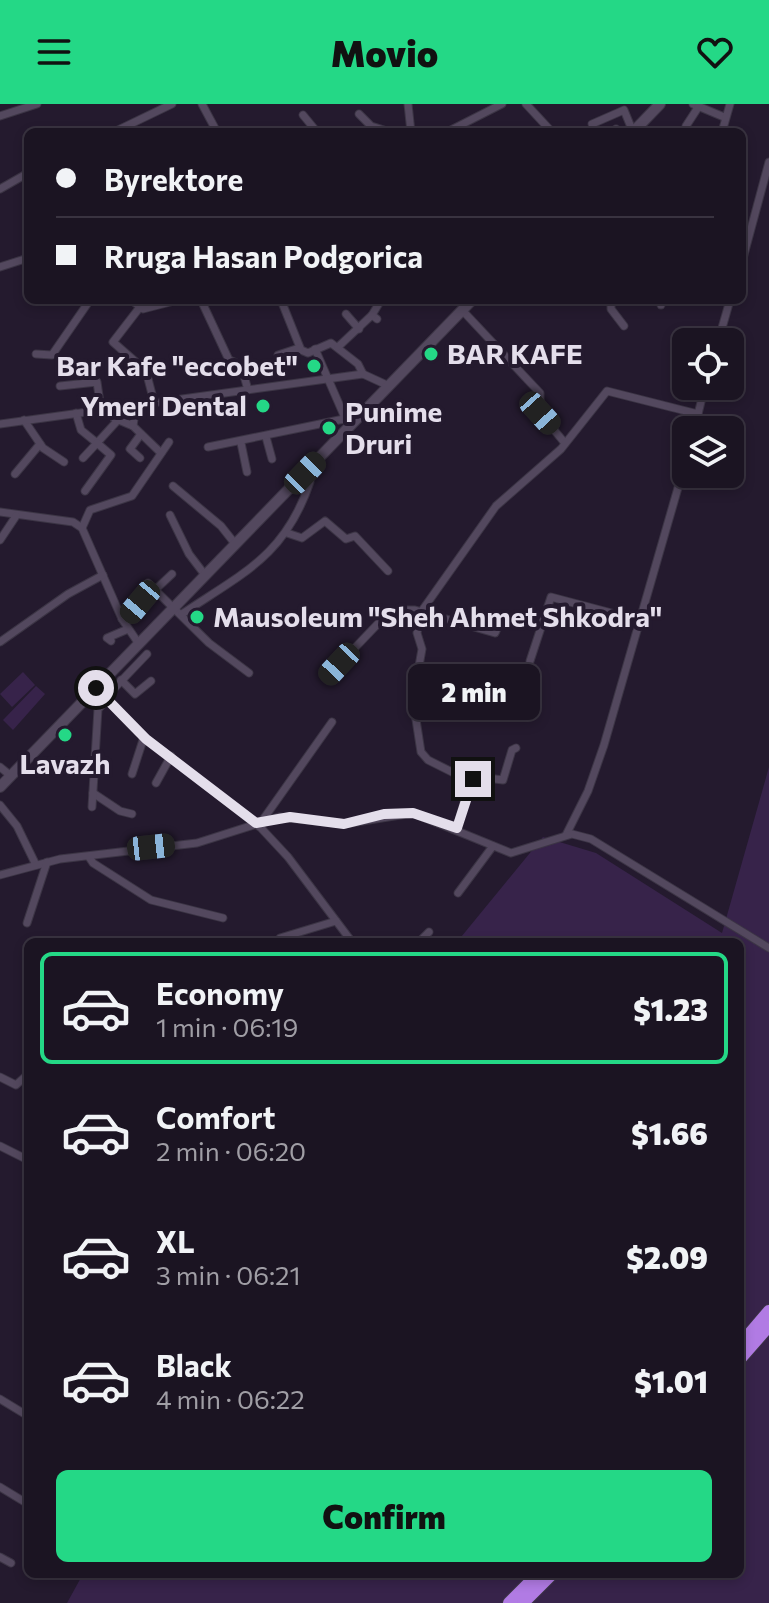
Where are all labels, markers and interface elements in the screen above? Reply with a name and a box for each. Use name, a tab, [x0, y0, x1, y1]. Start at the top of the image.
icon: menu	[32, 30, 76, 74]
text: Movio	[331, 30, 438, 74]
icon: heart	[693, 30, 737, 74]
text: Byrektore	[104, 160, 243, 197]
text: Rruga Hasan Podgorica	[104, 237, 423, 274]
map controls	[672, 328, 744, 488]
button: locate	[672, 328, 744, 400]
place label: BAR KAFE	[447, 336, 583, 370]
marker: BAR KAFE	[422, 345, 440, 363]
place label: Bar Kafe "eccobet"	[56, 348, 298, 382]
marker: Bar Kafe "eccobet"	[305, 357, 323, 375]
car	[515, 387, 565, 439]
place label: Ymeri Dental	[80, 388, 247, 422]
place label: Punime Druri	[345, 394, 442, 460]
marker: Ymeri Dental	[254, 397, 272, 415]
button: layers	[672, 416, 744, 488]
marker: Punime Druri	[320, 419, 338, 437]
car	[280, 447, 330, 499]
car	[115, 576, 165, 628]
place label: Mausoleum "Sheh Ahmet Shkodra"	[213, 599, 662, 633]
marker: Mausoleum "Sheh Ahmet Shkodra"	[188, 608, 206, 626]
car	[314, 638, 364, 690]
callout: 2 min	[407, 663, 539, 719]
route start	[78, 670, 114, 706]
text: 2 min	[441, 676, 507, 707]
marker: Lavazh	[56, 726, 74, 744]
place label: Lavazh	[20, 746, 110, 780]
route end	[455, 761, 491, 797]
car	[126, 833, 176, 861]
icon: car	[60, 972, 132, 1044]
text: Economy	[156, 974, 284, 1011]
text: $1.23	[633, 990, 708, 1027]
text: 1 min · 06:19	[156, 1011, 298, 1042]
icon: car	[60, 1096, 132, 1168]
text: Comfort	[156, 1098, 275, 1135]
text: $1.66	[631, 1114, 708, 1151]
text: 2 min · 06:20	[156, 1135, 306, 1166]
icon: car	[60, 1220, 132, 1292]
text: XL	[156, 1222, 195, 1259]
text: $2.09	[626, 1238, 708, 1275]
text: 3 min · 06:21	[156, 1259, 301, 1290]
icon: car	[60, 1344, 132, 1416]
text: Black	[156, 1346, 232, 1383]
text: $1.01	[634, 1362, 708, 1399]
text: 4 min · 06:22	[156, 1383, 305, 1414]
button: Confirm	[56, 1470, 712, 1562]

